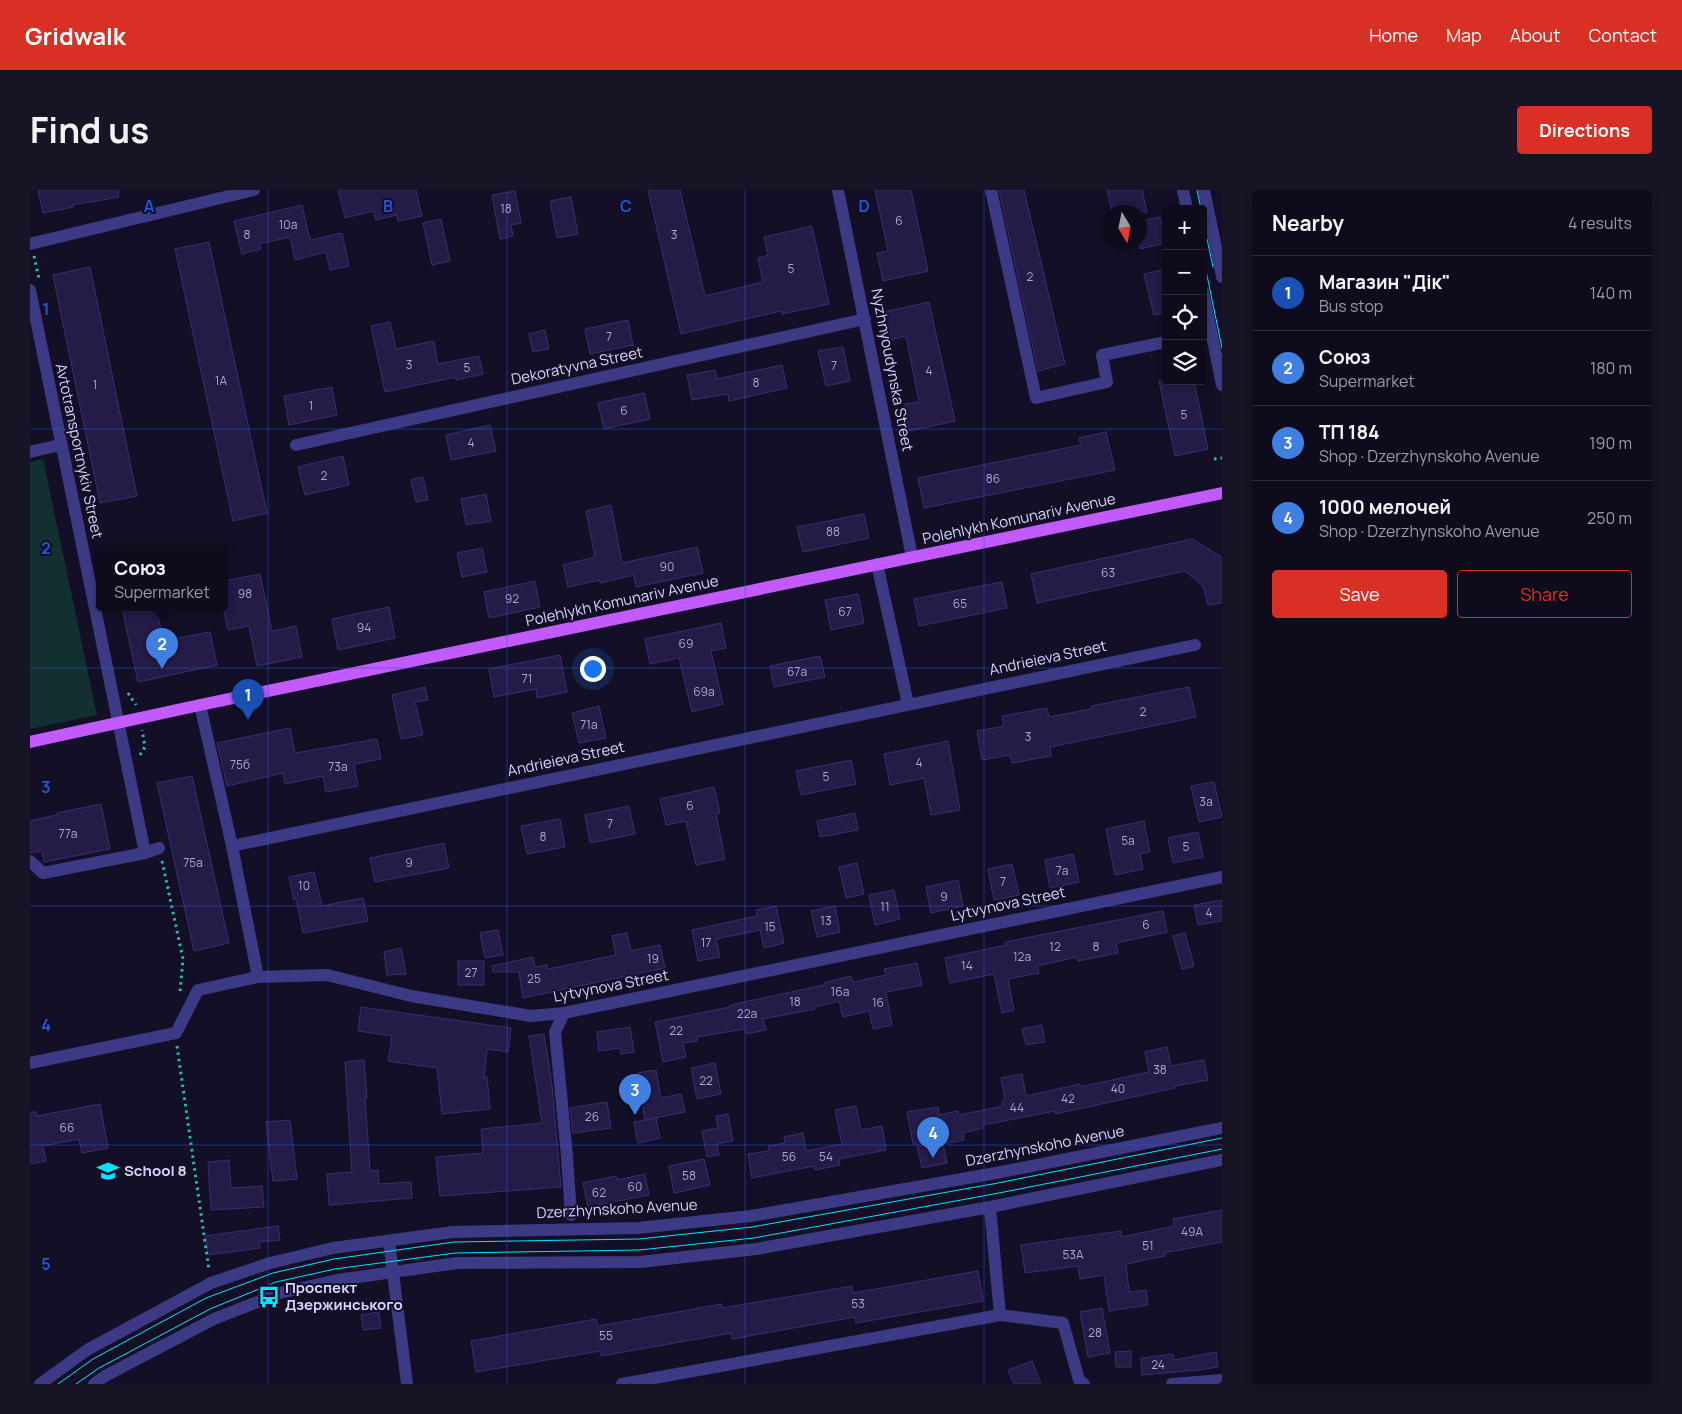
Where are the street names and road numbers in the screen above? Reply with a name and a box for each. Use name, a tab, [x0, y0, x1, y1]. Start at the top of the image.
street label: Nyzhnyoudynska Street	[866, 287, 919, 453]
street label: Dekoratyvna Street	[509, 341, 645, 390]
street label: Avtotransportnykiv Street	[51, 361, 108, 540]
street label: Polehlykh Komunariv Avenue	[920, 488, 1118, 549]
street label: Polehlykh Komunariv Avenue	[523, 570, 721, 631]
street label: Andrieieva Street	[987, 635, 1109, 680]
street label: Andrieieva Street	[505, 736, 627, 781]
street label: Lytvynova Street	[949, 881, 1067, 926]
street label: Lytvynova Street	[552, 964, 670, 1007]
street label: Dzerzhynskoho Avenue	[964, 1120, 1126, 1171]
street label: Dzerzhynskoho Avenue	[536, 1194, 698, 1223]

